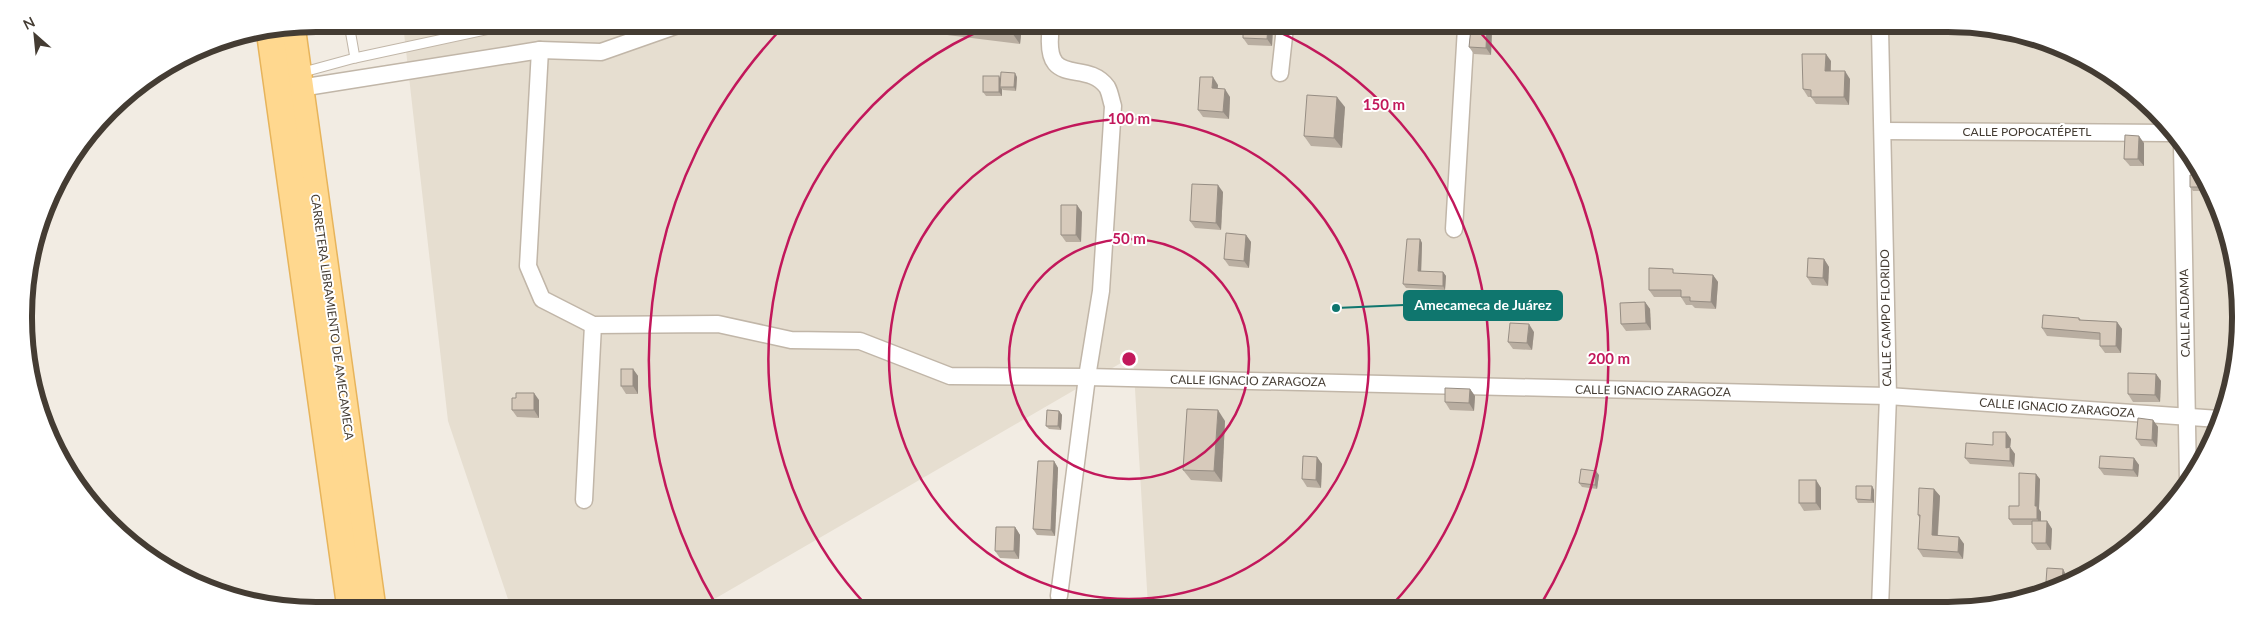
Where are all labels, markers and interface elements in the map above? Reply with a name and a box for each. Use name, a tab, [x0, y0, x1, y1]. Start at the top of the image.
north arrow	[10, 10, 60, 60]
text: N	[20, 13, 38, 33]
text: 150 m	[1363, 95, 1405, 113]
text: 100 m	[1108, 109, 1150, 127]
street label: CALLE POPOCATÉPETL	[1963, 124, 2091, 139]
street label: CARRETERA LIBRAMIENTO DE AMECAMECA	[308, 193, 357, 442]
text: 50 m	[1112, 229, 1146, 247]
street label: CALLE CAMPO FLORIDO	[1877, 249, 1894, 387]
street label: CALLE ALDAMA	[2176, 268, 2193, 357]
callout: Amecameca de Juárez	[1404, 291, 1562, 320]
text: Amecameca de Juárez	[1413, 296, 1552, 313]
text: 200 m	[1588, 349, 1630, 367]
centre of rings	[1120, 350, 1138, 368]
street label: CALLE IGNACIO ZARAGOZA	[1170, 372, 1327, 389]
street label: CALLE IGNACIO ZARAGOZA	[1575, 382, 1732, 399]
street label: CALLE IGNACIO ZARAGOZA	[1979, 395, 2136, 420]

